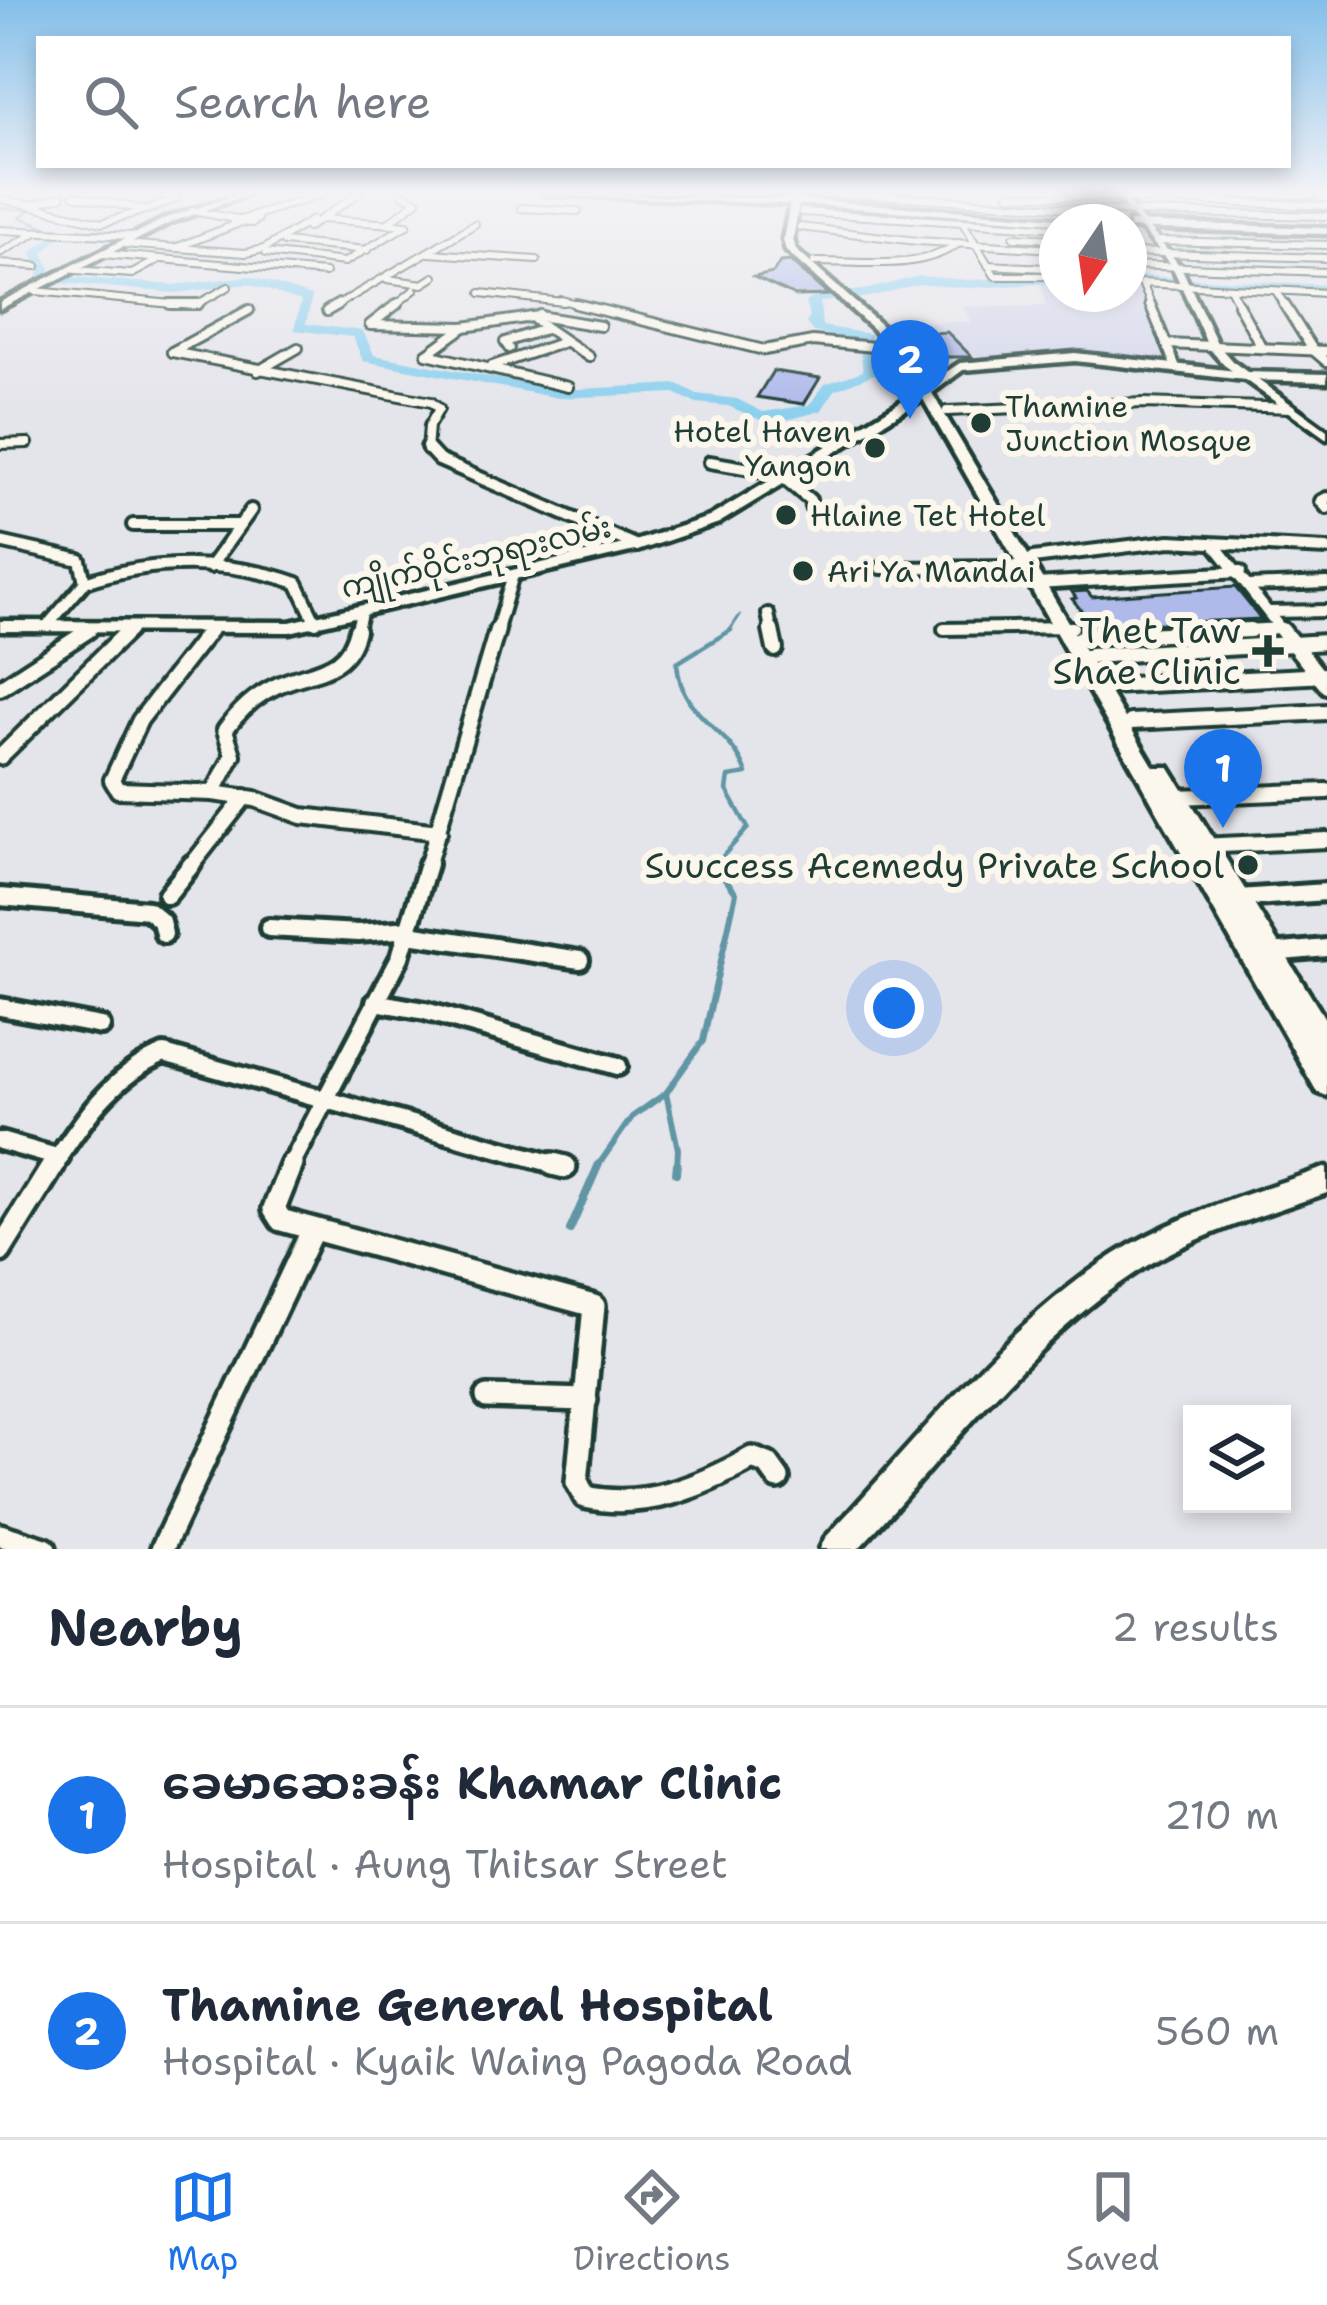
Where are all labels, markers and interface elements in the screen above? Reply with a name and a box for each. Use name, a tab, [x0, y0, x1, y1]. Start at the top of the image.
search box	[36, 36, 1291, 168]
icon: search	[78, 69, 144, 135]
text: Search here	[174, 72, 431, 132]
north arrow	[1039, 204, 1147, 312]
pin: 2	[871, 320, 949, 419]
place label: Thamine Junction Mosque	[1005, 386, 1252, 461]
marker: Thamine Junction Mosque	[968, 410, 994, 436]
place label: Hotel Haven Yangon	[673, 411, 851, 486]
marker: Hotel Haven Yangon	[862, 435, 888, 461]
place label: Hlaine Tet Hotel	[810, 495, 1045, 536]
marker: Hlaine Tet Hotel	[773, 502, 799, 528]
street label: ကျိုက်ဝိုင်းဘုရားလမ်း	[337, 505, 616, 613]
place label: Ari Ya Mandai	[827, 551, 1036, 592]
marker: Ari Ya Mandai	[790, 558, 816, 584]
place label: Thet Taw Shae Clinic	[1052, 606, 1241, 696]
marker: Thet Taw Shae Clinic	[1252, 635, 1284, 667]
pin: 1	[1184, 729, 1262, 828]
place label: Suuccess Acemedy Private School	[645, 841, 1224, 890]
marker: Suuccess Acemedy Private School	[1235, 852, 1261, 878]
your location	[864, 978, 924, 1038]
map controls	[1183, 1405, 1291, 1513]
button: layers	[1183, 1405, 1291, 1513]
text: Nearby	[48, 1593, 243, 1661]
text: 2 results	[1112, 1601, 1279, 1653]
text: ခေမာဆေးခန်း Khamar Clinic	[162, 1753, 782, 1813]
text: 1	[78, 1789, 96, 1841]
text: 210 m	[1164, 1789, 1279, 1841]
text: Hospital · Aung Thitsar Street	[162, 1838, 728, 1890]
text: Thamine General Hospital	[162, 1975, 773, 2035]
text: 2	[73, 2005, 101, 2057]
text: 560 m	[1155, 2005, 1279, 2057]
text: Hospital · Kyaik Waing Pagoda Road	[162, 2035, 853, 2087]
tab: Map	[168, 2164, 238, 2281]
tab: Directions	[573, 2164, 731, 2281]
tab: Saved	[1066, 2164, 1159, 2281]

